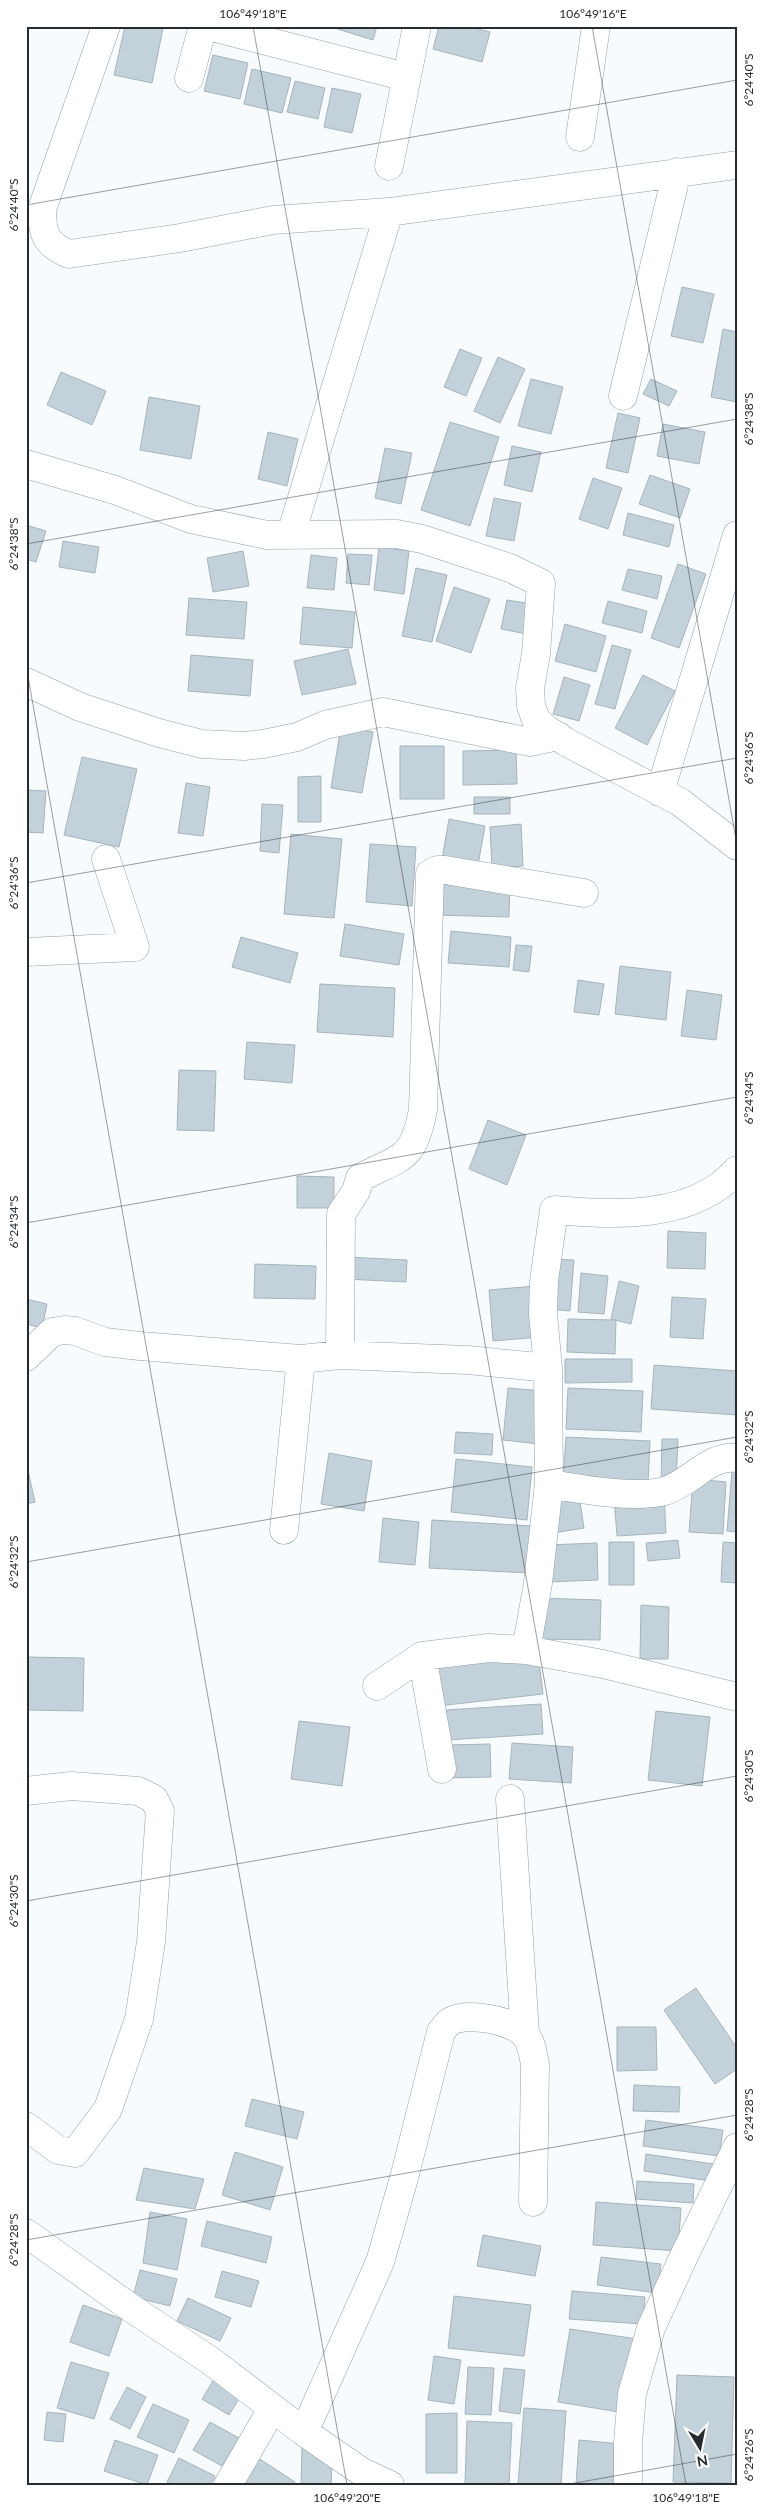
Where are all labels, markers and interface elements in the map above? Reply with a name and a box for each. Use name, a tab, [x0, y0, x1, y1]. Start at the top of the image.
text: 106°49'18"E	[219, 6, 287, 21]
text: 106°49'16"E	[559, 6, 627, 21]
text: 6°24'40"S	[741, 53, 756, 107]
text: 6°24'40"S	[6, 178, 21, 232]
text: 6°24'38"S	[741, 392, 756, 446]
text: 6°24'38"S	[6, 517, 21, 571]
text: 6°24'36"S	[741, 731, 756, 785]
text: 6°24'36"S	[6, 856, 21, 910]
text: 6°24'34"S	[741, 1071, 756, 1125]
text: 6°24'34"S	[6, 1195, 21, 1249]
text: 6°24'32"S	[741, 1410, 756, 1464]
text: 6°24'32"S	[6, 1535, 21, 1589]
text: 6°24'30"S	[741, 1749, 756, 1803]
text: 6°24'30"S	[6, 1874, 21, 1928]
text: 6°24'28"S	[741, 2088, 756, 2142]
text: 6°24'28"S	[6, 2213, 21, 2267]
north arrow	[676, 2424, 726, 2474]
text: 6°24'26"S	[741, 2428, 756, 2482]
text: N	[696, 2452, 709, 2471]
text: 106°49'20"E	[313, 2490, 381, 2505]
text: 106°49'18"E	[652, 2490, 720, 2505]

